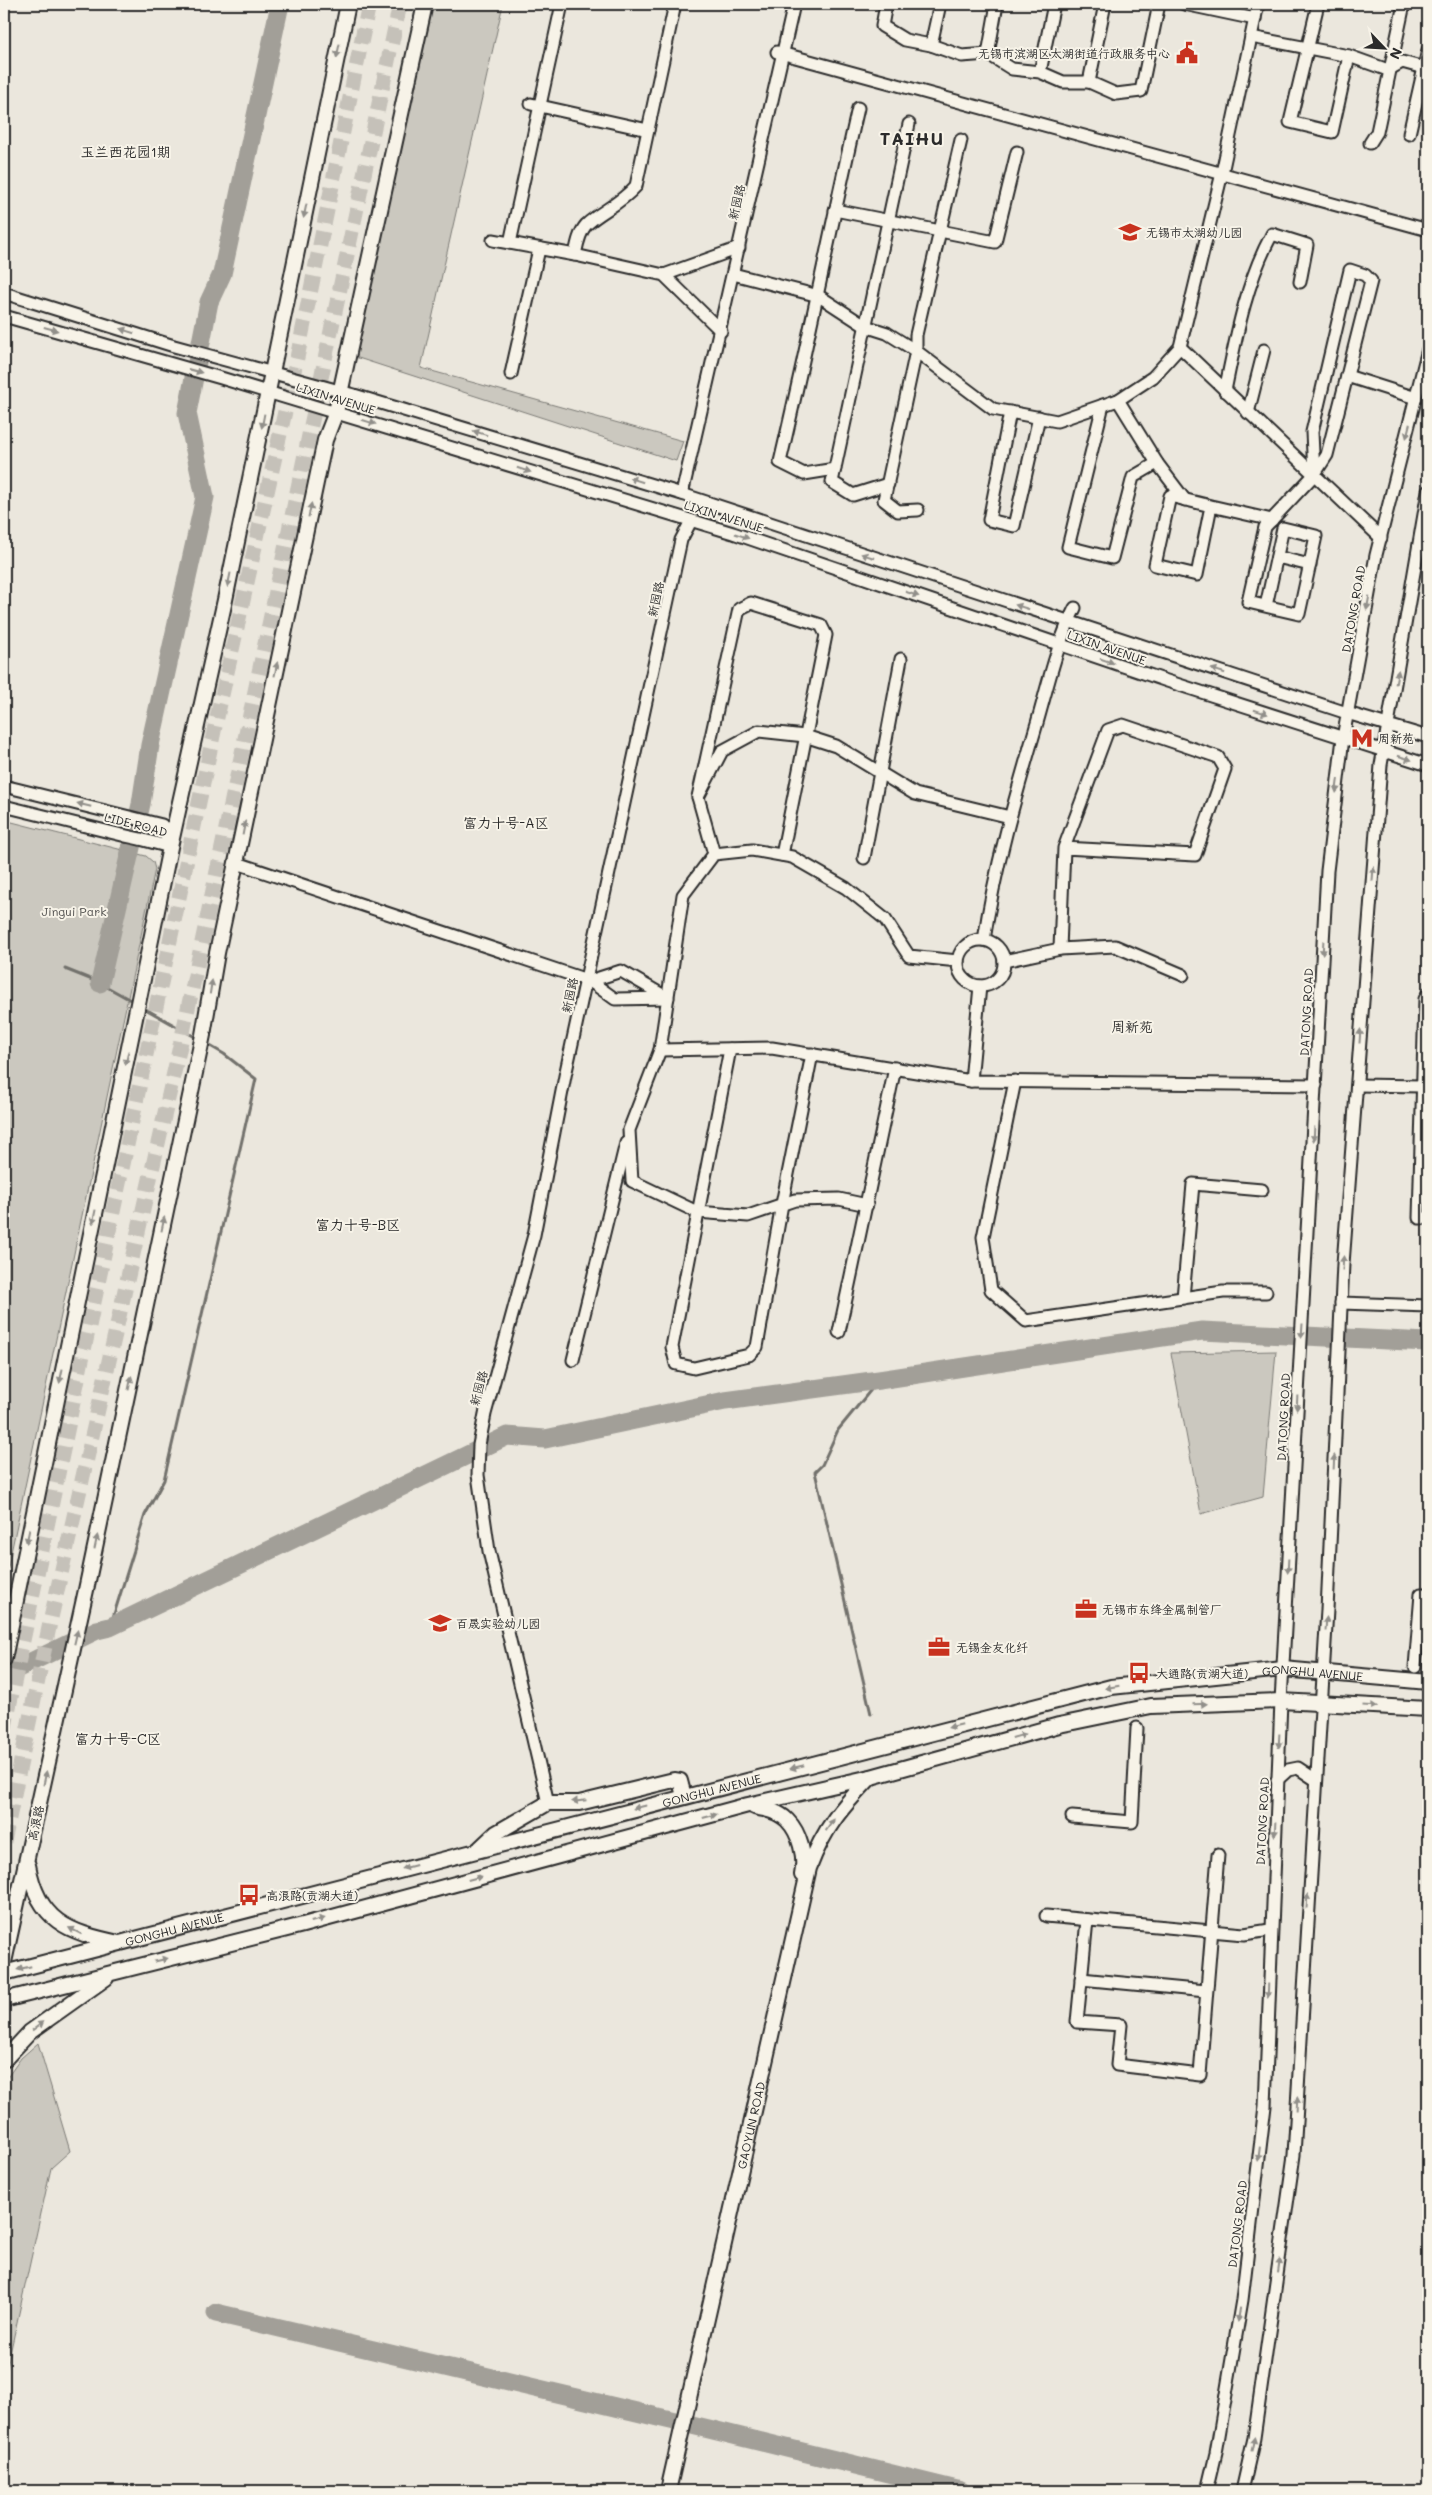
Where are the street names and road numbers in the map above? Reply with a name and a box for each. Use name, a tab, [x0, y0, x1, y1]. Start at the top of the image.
street label: 新园路	[724, 183, 748, 221]
street label: LIXIN AVENUE	[294, 378, 378, 418]
street label: LIXIN AVENUE	[682, 496, 766, 536]
street label: DATONG ROAD	[1337, 564, 1369, 654]
street label: 新园路	[643, 580, 667, 618]
street label: LIXIN AVENUE	[1065, 626, 1149, 668]
street label: LIDE ROAD	[103, 808, 169, 840]
street label: DATONG ROAD	[1296, 968, 1316, 1056]
street label: 新园路	[557, 976, 581, 1014]
street label: 新园路	[466, 1369, 490, 1407]
street label: DATONG ROAD	[1273, 1373, 1293, 1461]
street label: GONGHU AVENUE	[1261, 1661, 1364, 1684]
street label: GONGHU AVENUE	[661, 1770, 763, 1811]
street label: DATONG ROAD	[1252, 1777, 1272, 1865]
street label: 高浪路	[23, 1804, 47, 1842]
street label: GONGHU AVENUE	[123, 1909, 226, 1949]
street label: GAOYUN ROAD	[733, 2080, 768, 2170]
street label: DATONG ROAD	[1224, 2179, 1250, 2269]

